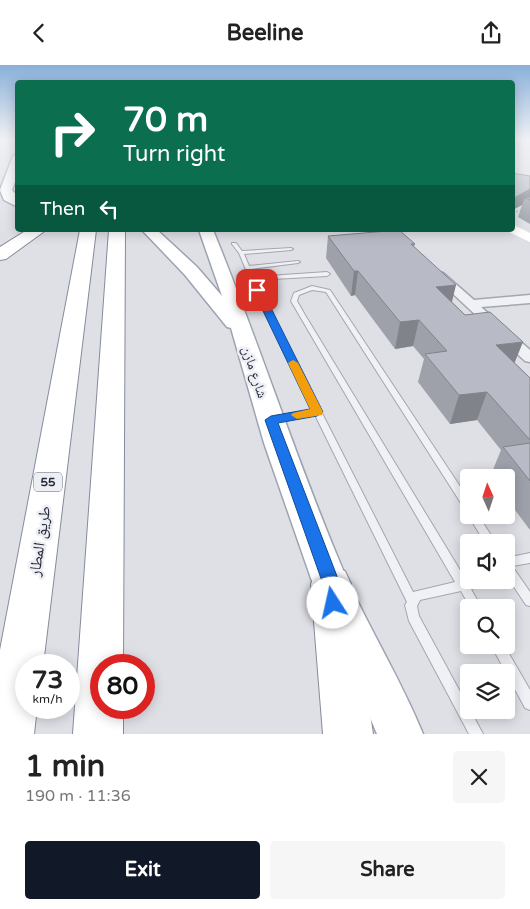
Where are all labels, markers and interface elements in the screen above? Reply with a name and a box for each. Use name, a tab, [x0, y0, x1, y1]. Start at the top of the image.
icon: back	[25, 19, 53, 47]
icon: share	[477, 19, 505, 47]
text: Beeline	[227, 20, 303, 46]
text: 70 m	[123, 99, 208, 141]
icon: right	[40, 100, 105, 165]
text: Turn right	[123, 141, 225, 167]
icon: left	[95, 195, 123, 223]
text: Then	[40, 198, 85, 220]
pin	[236, 269, 278, 311]
icon: arrive	[243, 276, 271, 304]
street label: شارع مازن	[237, 344, 271, 401]
north arrow	[460, 469, 515, 524]
map controls	[460, 469, 515, 719]
road number: 55	[34, 473, 62, 492]
street label: طريق المطار	[24, 505, 55, 579]
button: sound	[460, 534, 515, 589]
position arrow	[306, 576, 358, 628]
button: search	[460, 599, 515, 654]
speed limit sign: 80	[90, 654, 155, 719]
button: layers	[460, 664, 515, 719]
text: 73	[32, 665, 63, 695]
text: km/h	[32, 692, 63, 706]
text: 1 min	[25, 748, 105, 785]
button: close	[453, 751, 505, 803]
text: 190 m · 11:36	[25, 786, 131, 806]
button: Exit	[25, 841, 260, 899]
button: Share	[270, 841, 505, 899]

